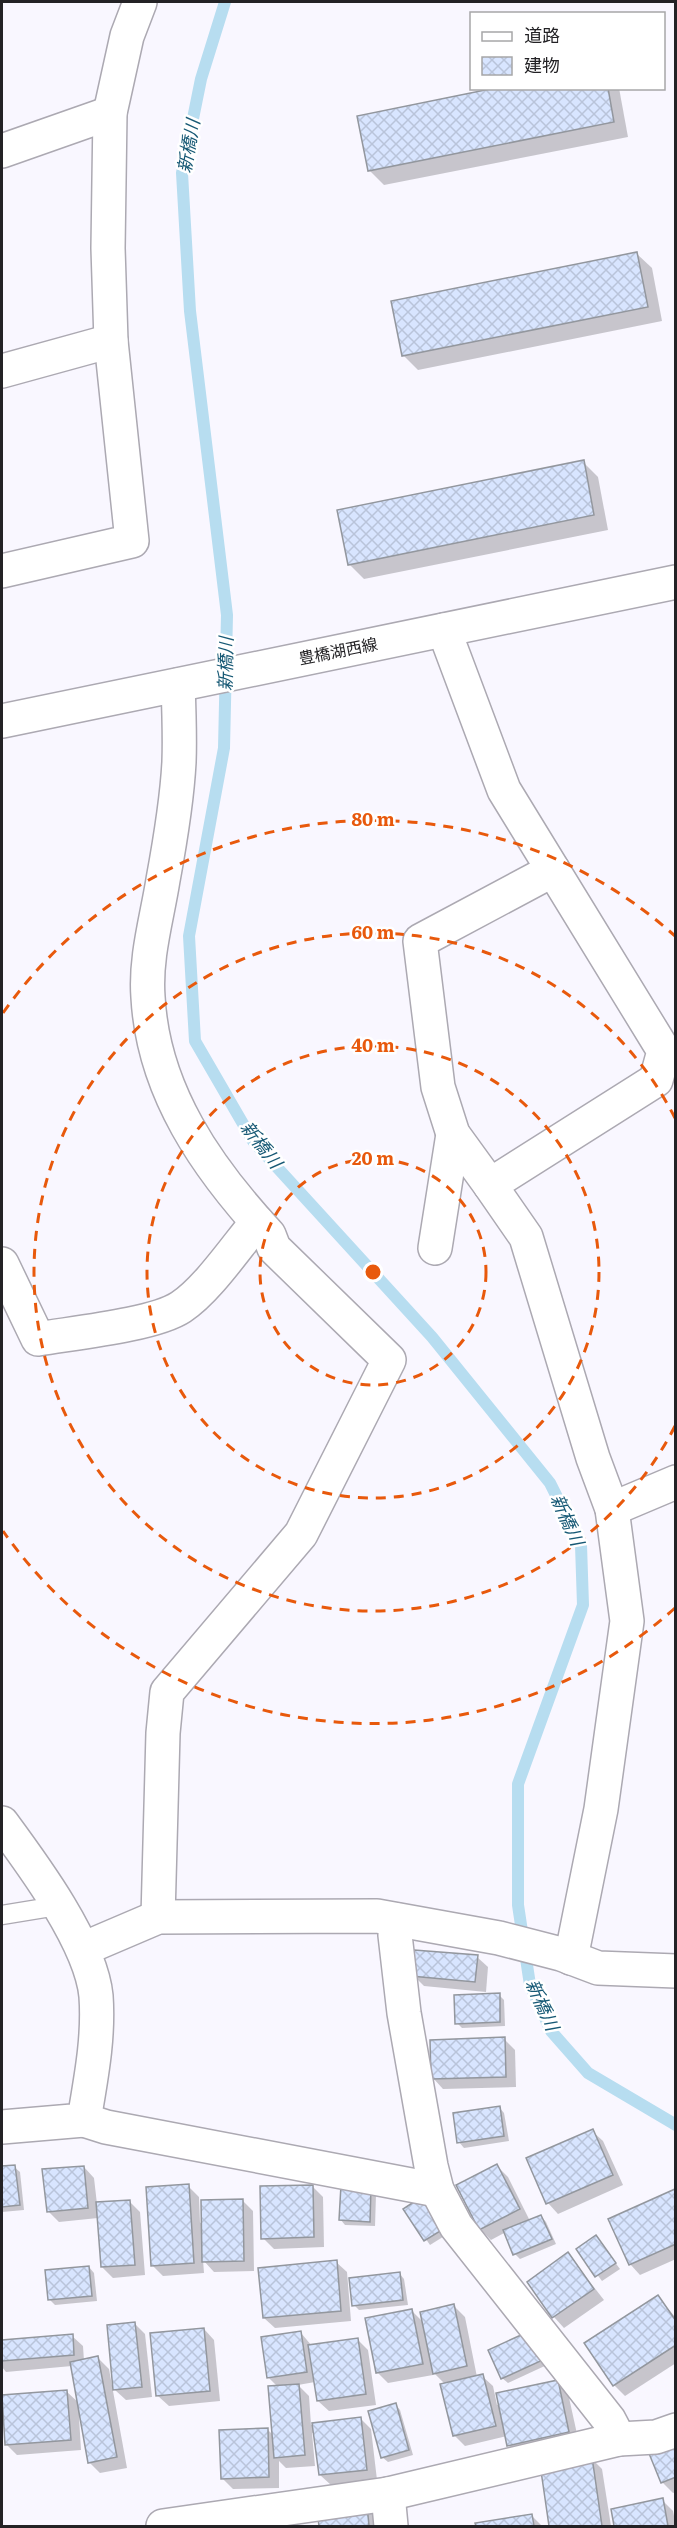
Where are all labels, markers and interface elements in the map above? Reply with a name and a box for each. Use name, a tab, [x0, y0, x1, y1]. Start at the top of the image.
legend	[470, 12, 665, 90]
text: 道路	[524, 21, 560, 48]
text: 建物	[524, 51, 560, 78]
water label: 新橋川	[170, 115, 206, 175]
street label: 豊橋湖西線	[296, 631, 379, 669]
water label: 新橋川	[211, 635, 239, 691]
text: 80 m	[351, 805, 395, 832]
text: 60 m	[351, 918, 395, 945]
text: 40 m	[351, 1031, 395, 1058]
water label: 新橋川	[235, 1114, 291, 1175]
text: 20 m	[352, 1144, 394, 1171]
centre of rings	[363, 1262, 383, 1282]
water label: 新橋川	[545, 1489, 592, 1551]
water label: 新橋川	[520, 1974, 567, 2036]

